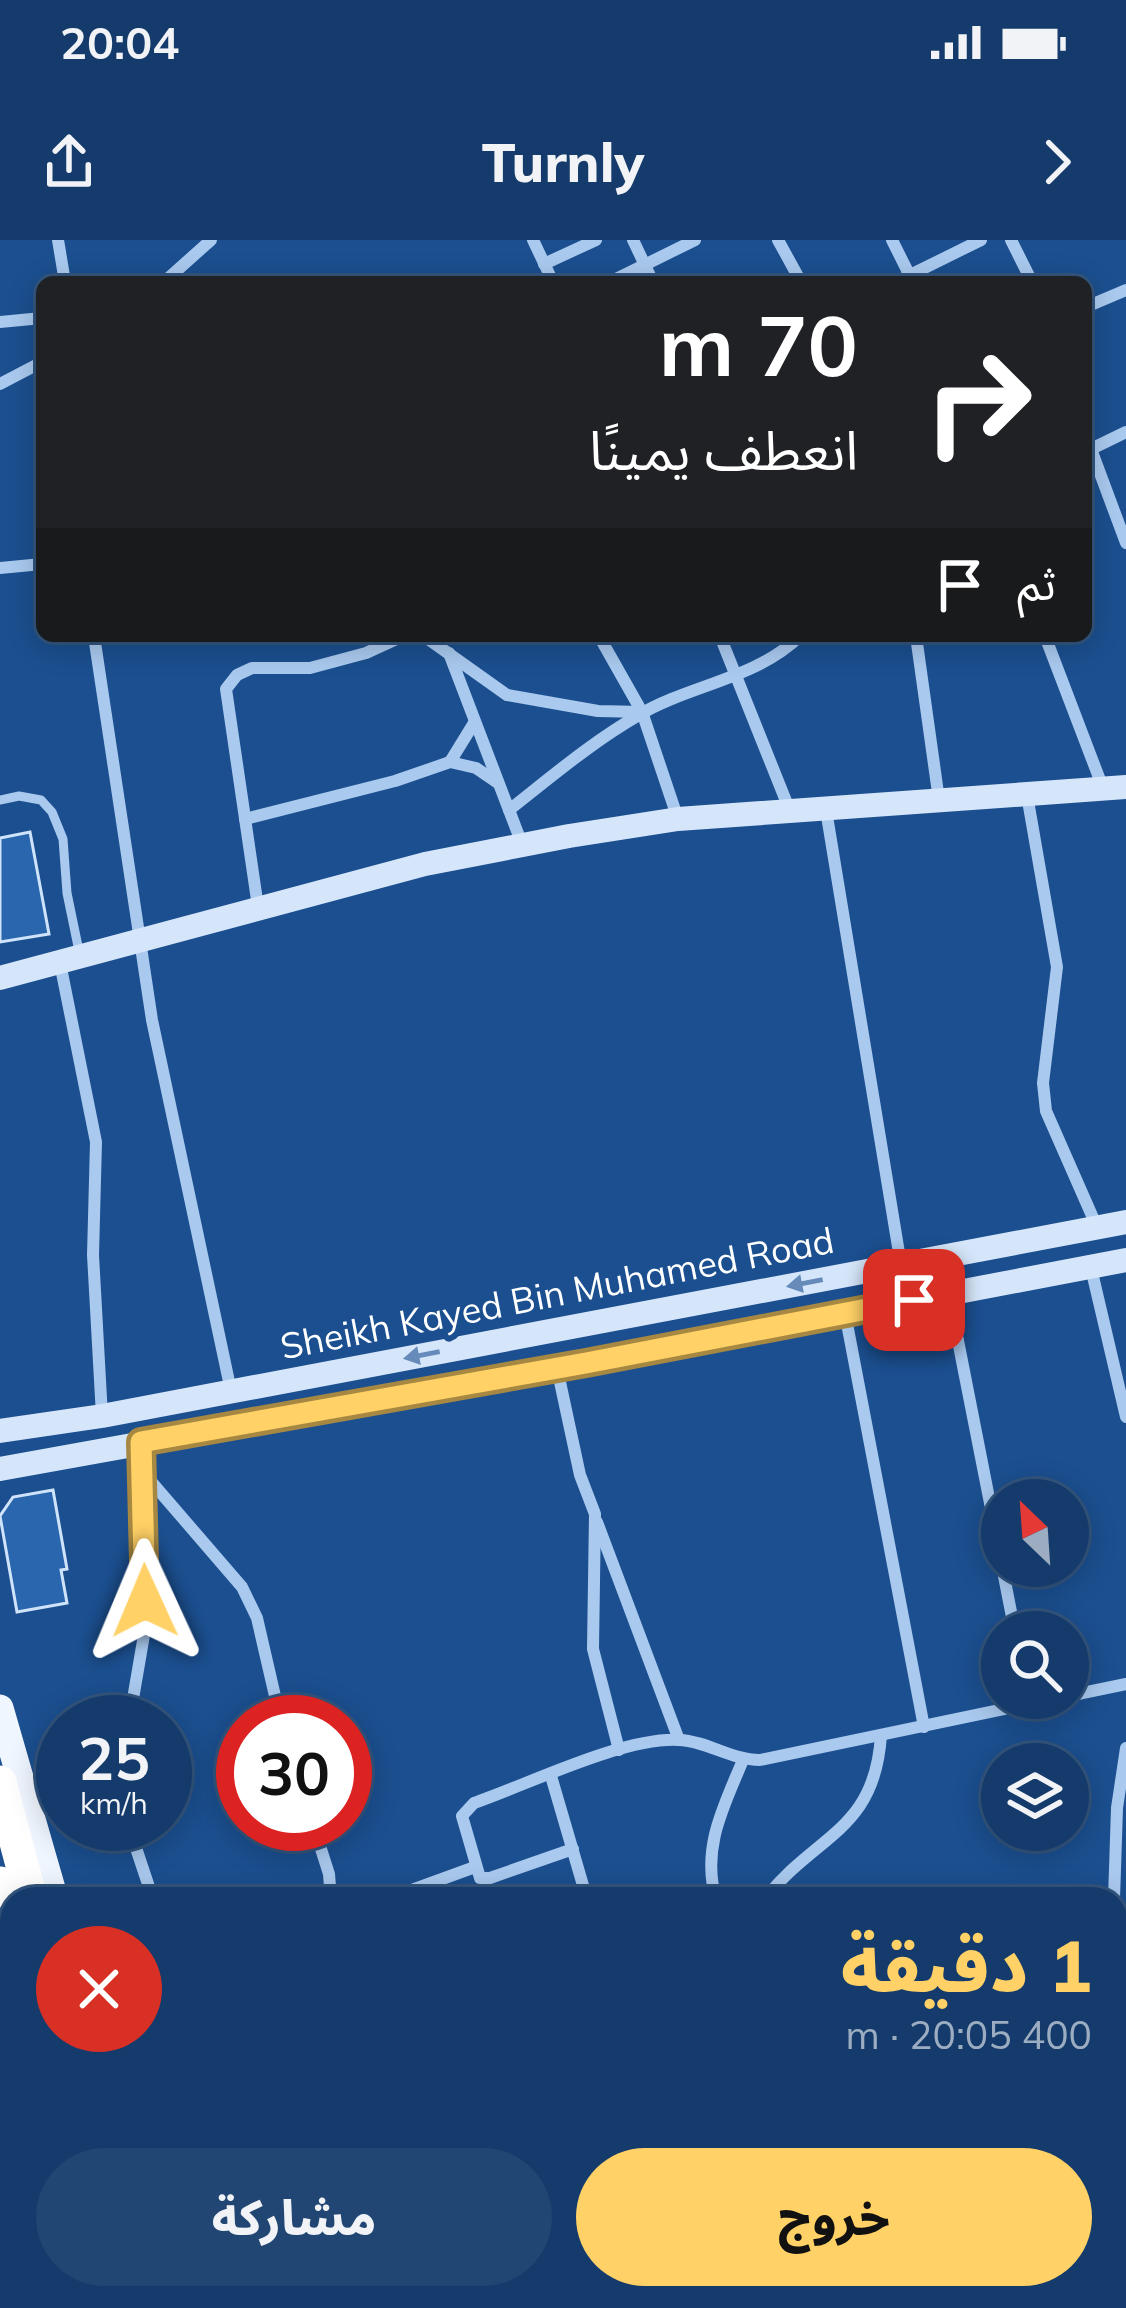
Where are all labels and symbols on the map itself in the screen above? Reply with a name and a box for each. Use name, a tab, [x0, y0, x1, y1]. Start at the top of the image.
street label: Sheikh Kayed Bin Muhamed Road	[276, 1217, 837, 1368]
pin	[863, 1249, 965, 1351]
one-way arrow	[785, 1274, 823, 1293]
one-way arrow	[402, 1346, 440, 1365]
north arrow	[981, 1479, 1089, 1587]
position arrow	[82, 1538, 208, 1664]
speed limit sign: 30	[216, 1695, 372, 1851]

